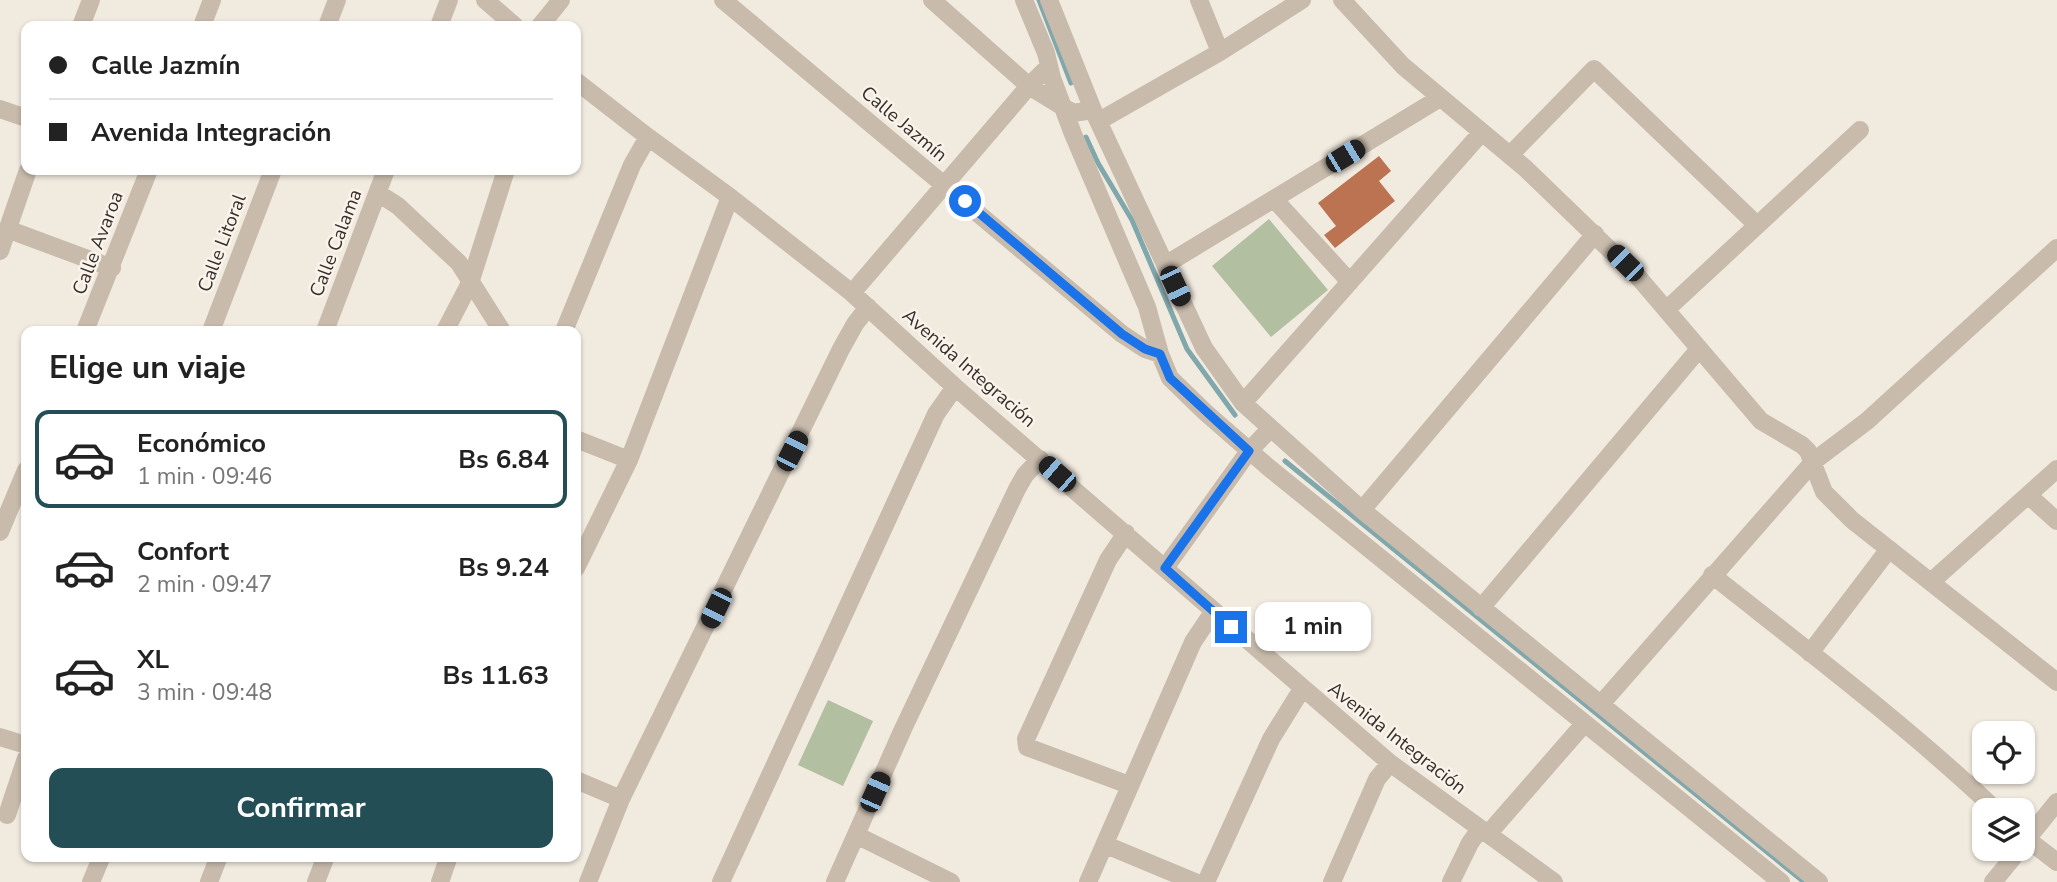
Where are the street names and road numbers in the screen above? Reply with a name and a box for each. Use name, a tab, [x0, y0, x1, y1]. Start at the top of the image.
street label: Calle Jazmín	[855, 80, 953, 168]
street label: Calle Calama	[304, 185, 368, 301]
street label: Calle Avaroa	[66, 187, 130, 299]
street label: Calle Litoral	[191, 190, 253, 296]
street label: Avenida Integración	[897, 303, 1041, 433]
street label: Avenida Integración	[1322, 676, 1472, 800]

